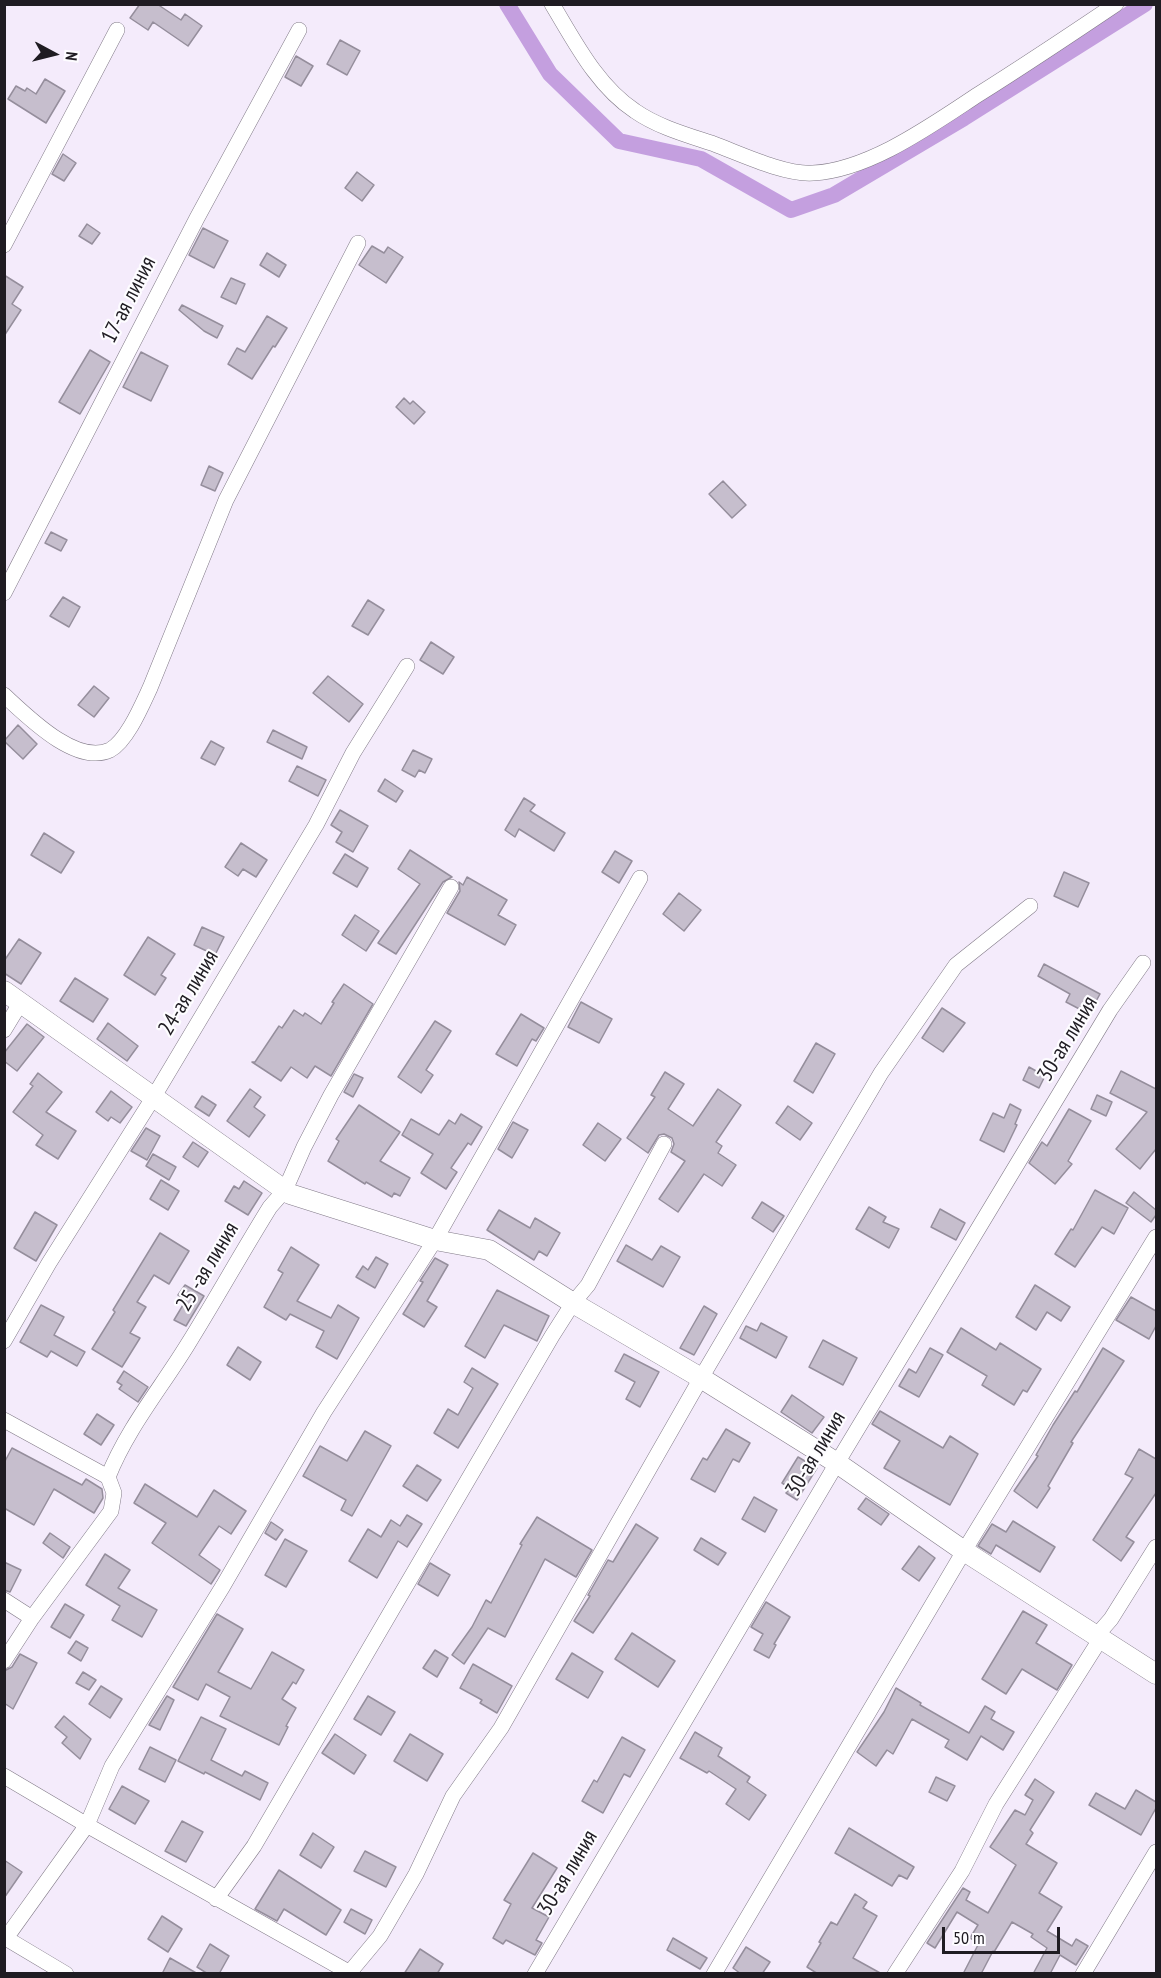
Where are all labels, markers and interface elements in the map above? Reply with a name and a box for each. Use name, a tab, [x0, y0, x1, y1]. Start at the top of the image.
north arrow	[24, 24, 84, 84]
text: N	[61, 51, 82, 62]
street label: 17-ая линия	[96, 252, 162, 348]
street label: 24-ая линия	[153, 946, 225, 1040]
street label: 30-ая линия	[1032, 992, 1104, 1086]
street label: 25 -ая линия	[171, 1218, 245, 1316]
street label: 30-ая линия	[780, 1407, 852, 1501]
street label: 30-ая линия	[532, 1826, 604, 1920]
scale bar	[945, 1915, 1064, 1953]
text: 50 m	[953, 1926, 985, 1949]

